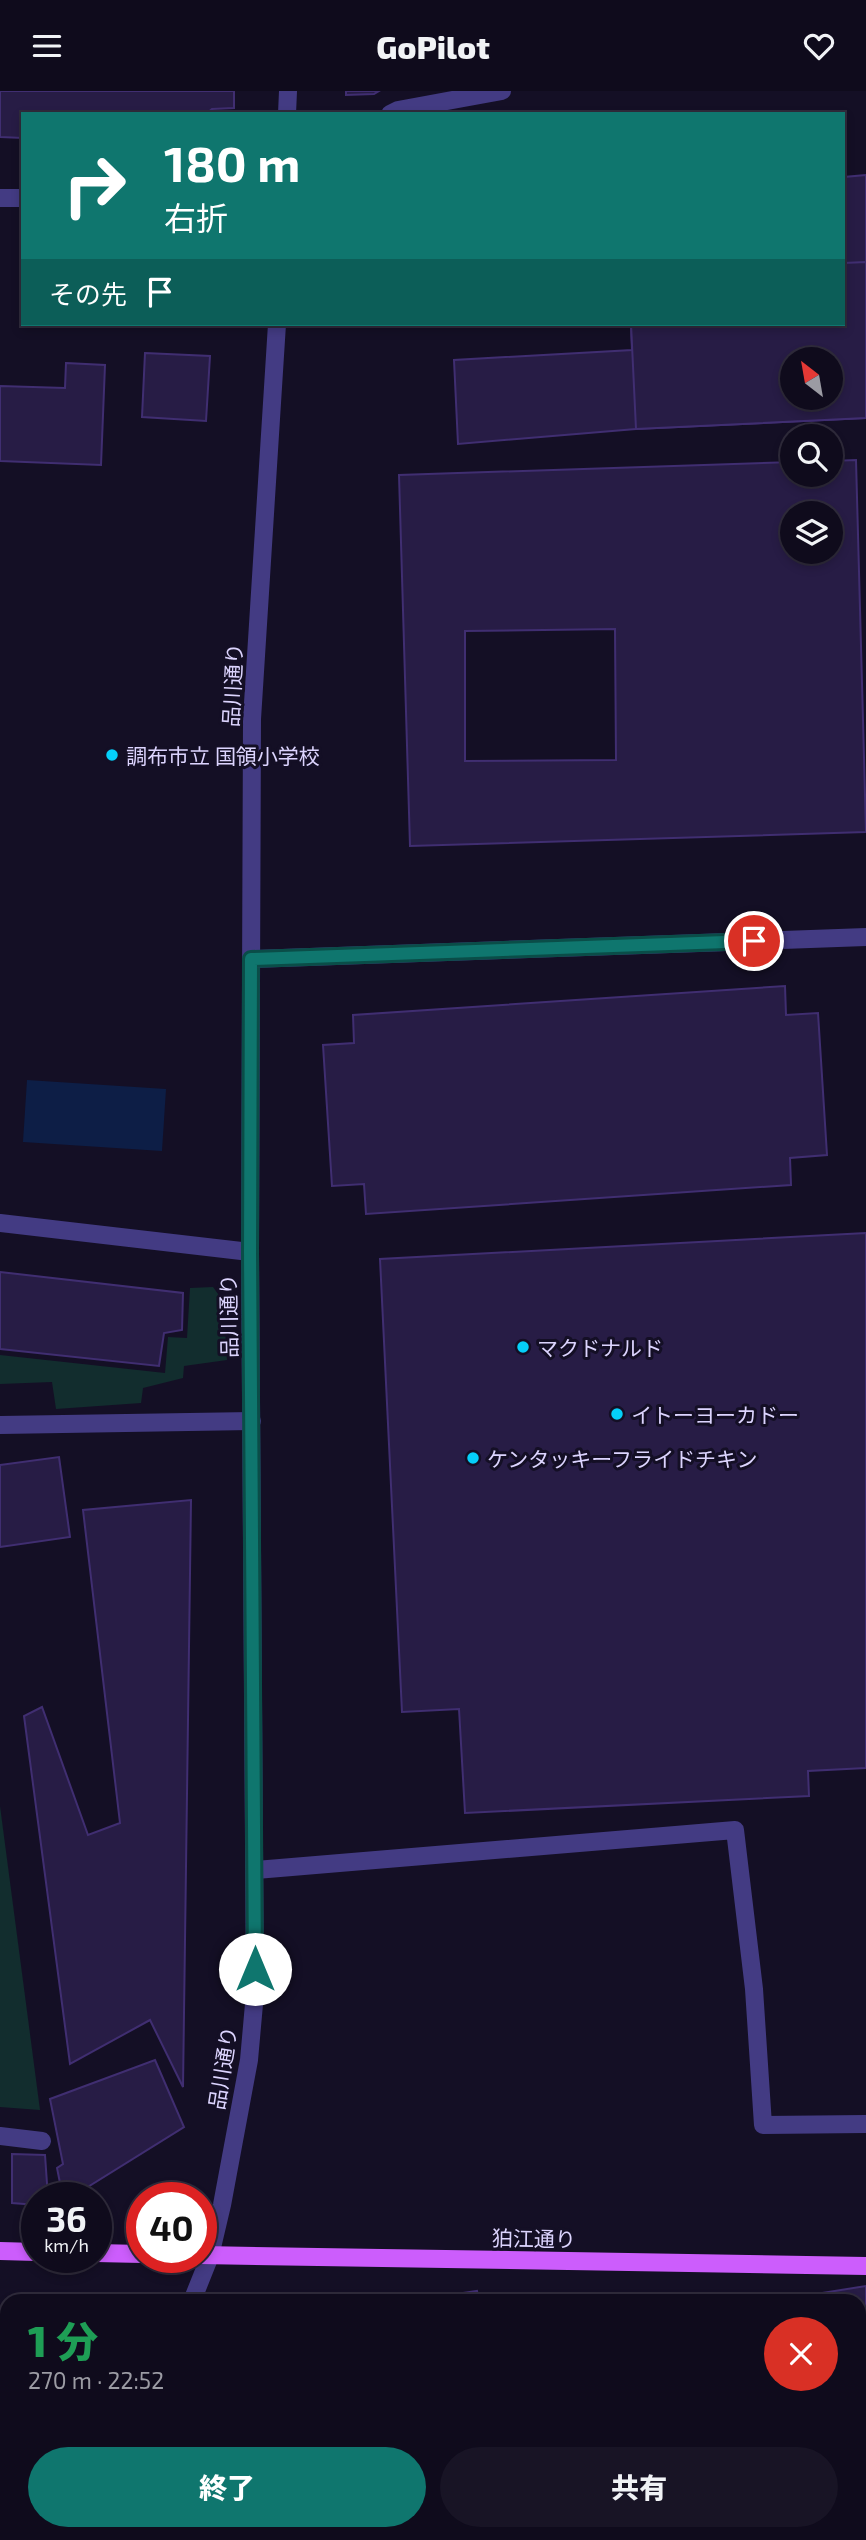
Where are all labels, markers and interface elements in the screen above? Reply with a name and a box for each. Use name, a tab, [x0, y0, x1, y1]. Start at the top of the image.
icon: menu	[28, 27, 66, 65]
text: GoPilot	[376, 27, 490, 65]
icon: heart	[800, 27, 838, 65]
text: 180 m	[164, 133, 300, 192]
icon: right	[49, 140, 140, 231]
text: 右折	[164, 198, 228, 236]
icon: arrive	[141, 273, 179, 311]
text: その先	[49, 278, 127, 309]
north arrow	[780, 347, 844, 409]
map controls	[780, 347, 843, 564]
button: search	[780, 424, 843, 487]
button: layers	[780, 501, 843, 564]
street label: 品川通り	[217, 642, 247, 728]
place label: 調布市立 国領小学校	[126, 743, 320, 768]
marker: 調布市立 国領小学校	[104, 747, 120, 763]
pin	[724, 911, 784, 971]
icon: arrive	[735, 922, 773, 960]
street label: 品川通り	[215, 1274, 241, 1358]
place label: マクドナルド	[537, 1335, 663, 1360]
marker: マクドナルド	[515, 1339, 531, 1355]
place label: イトーヨーカドー	[631, 1402, 799, 1427]
marker: イトーヨーカドー	[609, 1406, 625, 1422]
place label: ケンタッキーフライドチキン	[487, 1446, 757, 1471]
marker: ケンタッキーフライドチキン	[465, 1450, 481, 1466]
position arrow	[218, 1932, 292, 2006]
street label: 品川通り	[203, 2025, 241, 2111]
speed limit sign: 40	[126, 2182, 217, 2273]
text: 36	[46, 2197, 87, 2239]
street label: 狛江通り	[492, 2225, 576, 2251]
text: km/h	[44, 2234, 89, 2256]
text: 1 分	[28, 2315, 98, 2365]
button: close	[764, 2317, 838, 2391]
text: 270 m · 22:52	[28, 2366, 164, 2394]
button: 終了	[28, 2447, 426, 2527]
button: 共有	[440, 2447, 838, 2527]

